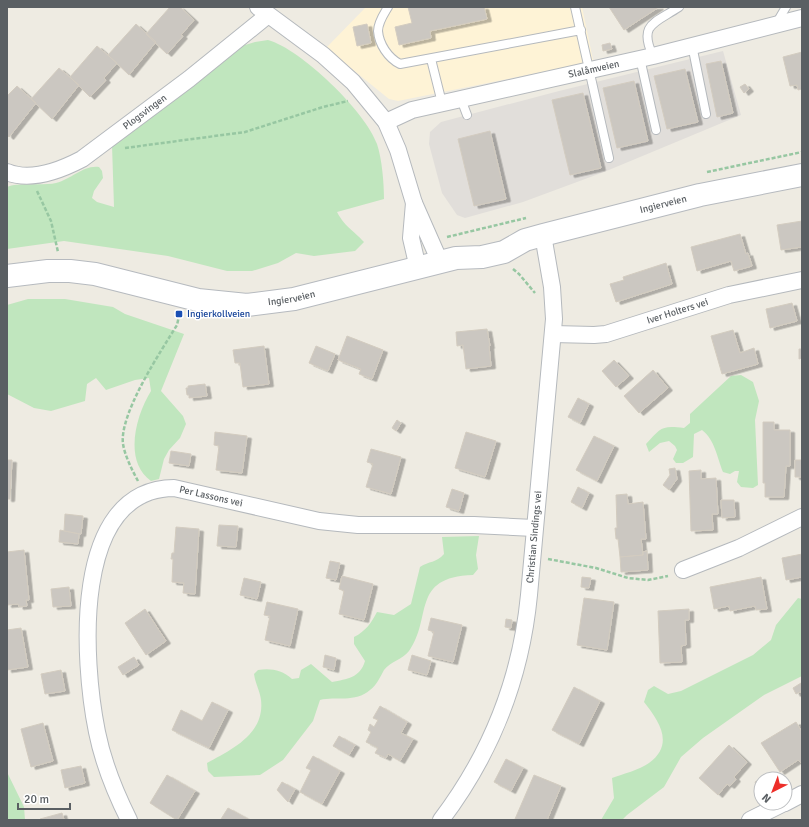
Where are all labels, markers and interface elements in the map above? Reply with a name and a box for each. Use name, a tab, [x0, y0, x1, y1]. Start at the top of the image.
street label: Slalåmveien	[567, 58, 621, 81]
street label: Plogsvingen	[121, 92, 169, 132]
street label: Ingierveien	[639, 193, 688, 216]
street label: Ingierveien	[267, 288, 316, 308]
street label: Iver Holters vei	[645, 296, 710, 327]
place label: Ingierkollveien	[187, 308, 250, 320]
marker: Ingierkollveien	[174, 309, 184, 319]
street label: Per Lassons vei	[178, 483, 244, 509]
street label: Christian Sindings vei	[524, 490, 544, 584]
north arrow	[753, 771, 793, 811]
scale bar	[18, 785, 70, 811]
text: N	[759, 791, 774, 805]
text: 20 m	[24, 792, 49, 807]

